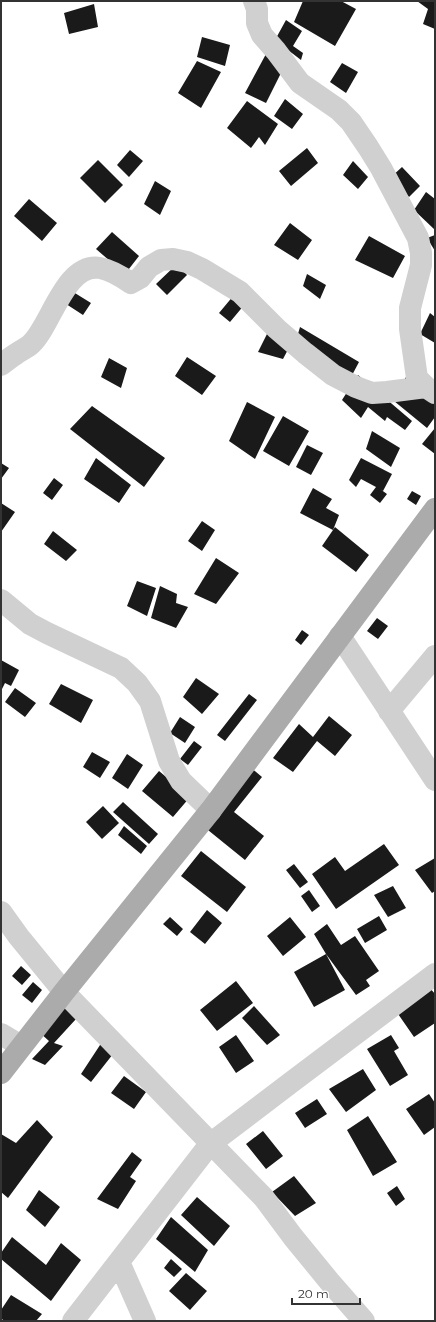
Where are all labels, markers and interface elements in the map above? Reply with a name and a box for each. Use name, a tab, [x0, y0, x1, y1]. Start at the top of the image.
scale bar	[292, 1280, 360, 1306]
text: 20 m	[298, 1286, 329, 1301]

